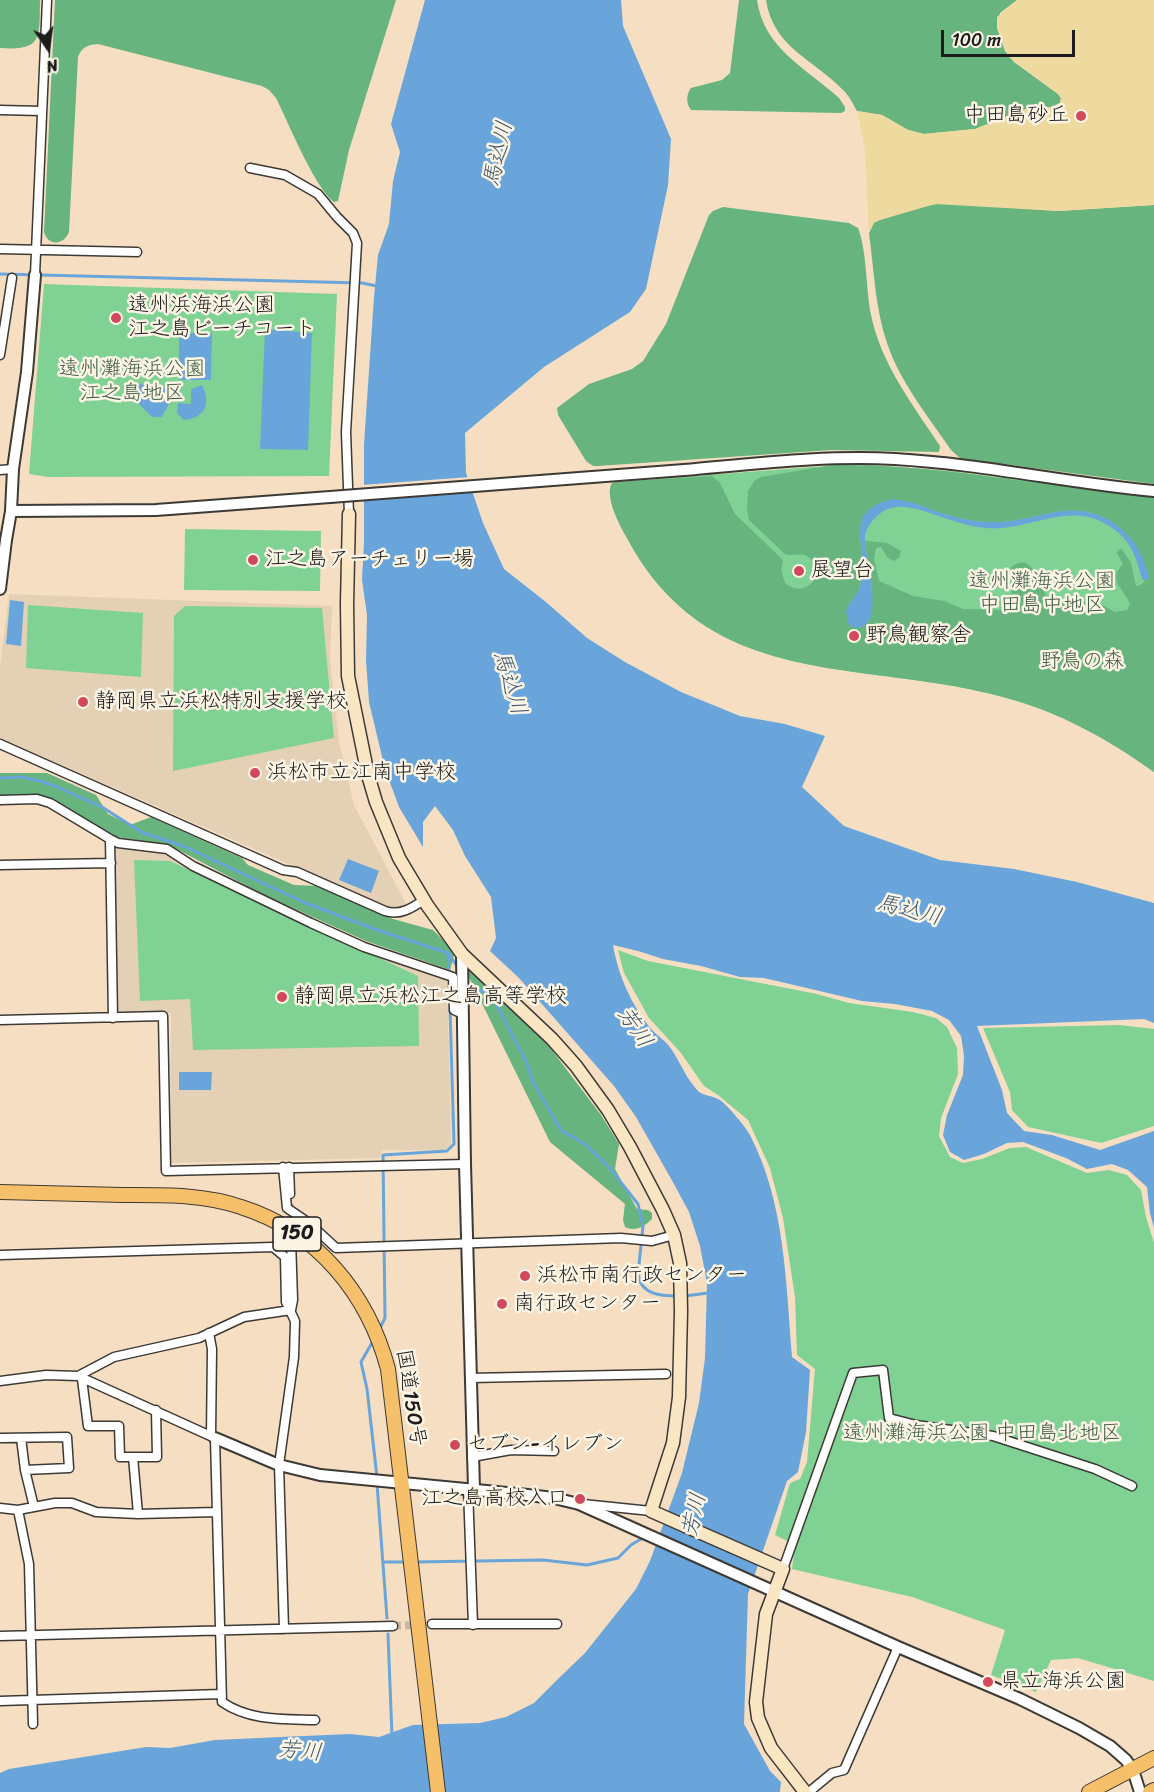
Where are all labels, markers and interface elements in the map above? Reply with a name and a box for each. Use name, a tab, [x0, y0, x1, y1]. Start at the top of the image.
north arrow	[18, 18, 78, 78]
scale bar	[944, 18, 1078, 56]
text: 100 m	[952, 24, 1001, 56]
text: N	[43, 51, 61, 81]
place label: 中田島砂丘	[964, 103, 1069, 129]
marker: 中田島砂丘	[1074, 109, 1088, 123]
water label: 馬込川	[479, 119, 519, 189]
place label: 遠州浜海浜公園 江之島ビーチコート	[128, 293, 316, 343]
marker: 遠州浜海浜公園 江之島ビーチコート	[109, 311, 123, 325]
park label: 遠州灘海浜公園 江之島地区	[59, 357, 205, 407]
place label: 江之島アーチェリー場	[265, 547, 474, 573]
marker: 江之島アーチェリー場	[246, 553, 260, 567]
place label: 展望台	[811, 558, 874, 584]
marker: 展望台	[792, 564, 806, 578]
park label: 遠州灘海浜公園 中田島中地区	[969, 569, 1115, 619]
place label: 野鳥観察舎	[866, 623, 971, 649]
marker: 野鳥観察舎	[847, 629, 861, 643]
water label: 馬込川	[487, 648, 531, 718]
park label: 野鳥の森	[1040, 649, 1124, 675]
place label: 静岡県立浜松特別支援学校	[95, 689, 347, 715]
marker: 静岡県立浜松特別支援学校	[76, 695, 90, 709]
place label: 浜松市立江南中学校	[267, 760, 456, 786]
marker: 浜松市立江南中学校	[248, 766, 262, 780]
water label: 馬込川	[874, 890, 944, 932]
place label: 静岡県立浜松江之島高等学校	[294, 984, 567, 1010]
marker: 静岡県立浜松江之島高等学校	[275, 990, 289, 1004]
water label: 芳川	[611, 1002, 657, 1054]
road number: 150	[273, 1217, 321, 1251]
place label: 浜松市南行政センター	[537, 1263, 747, 1289]
marker: 浜松市南行政センター	[518, 1269, 532, 1283]
place label: 南行政センター	[514, 1291, 661, 1317]
marker: 南行政センター	[495, 1297, 509, 1311]
street label: 国道150号	[390, 1348, 430, 1448]
park label: 遠州灘海浜公園 中田島北地区	[843, 1421, 1121, 1447]
place label: セブン-イレブン	[467, 1432, 624, 1458]
marker: セブン-イレブン	[448, 1438, 462, 1452]
place label: 江之島高校入口	[421, 1486, 568, 1512]
water label: 芳川	[677, 1491, 713, 1539]
marker: 江之島高校入口	[573, 1492, 587, 1506]
place label: 県立海浜公園	[1000, 1669, 1126, 1695]
marker: 県立海浜公園	[981, 1675, 995, 1689]
water label: 芳川	[277, 1737, 323, 1767]

